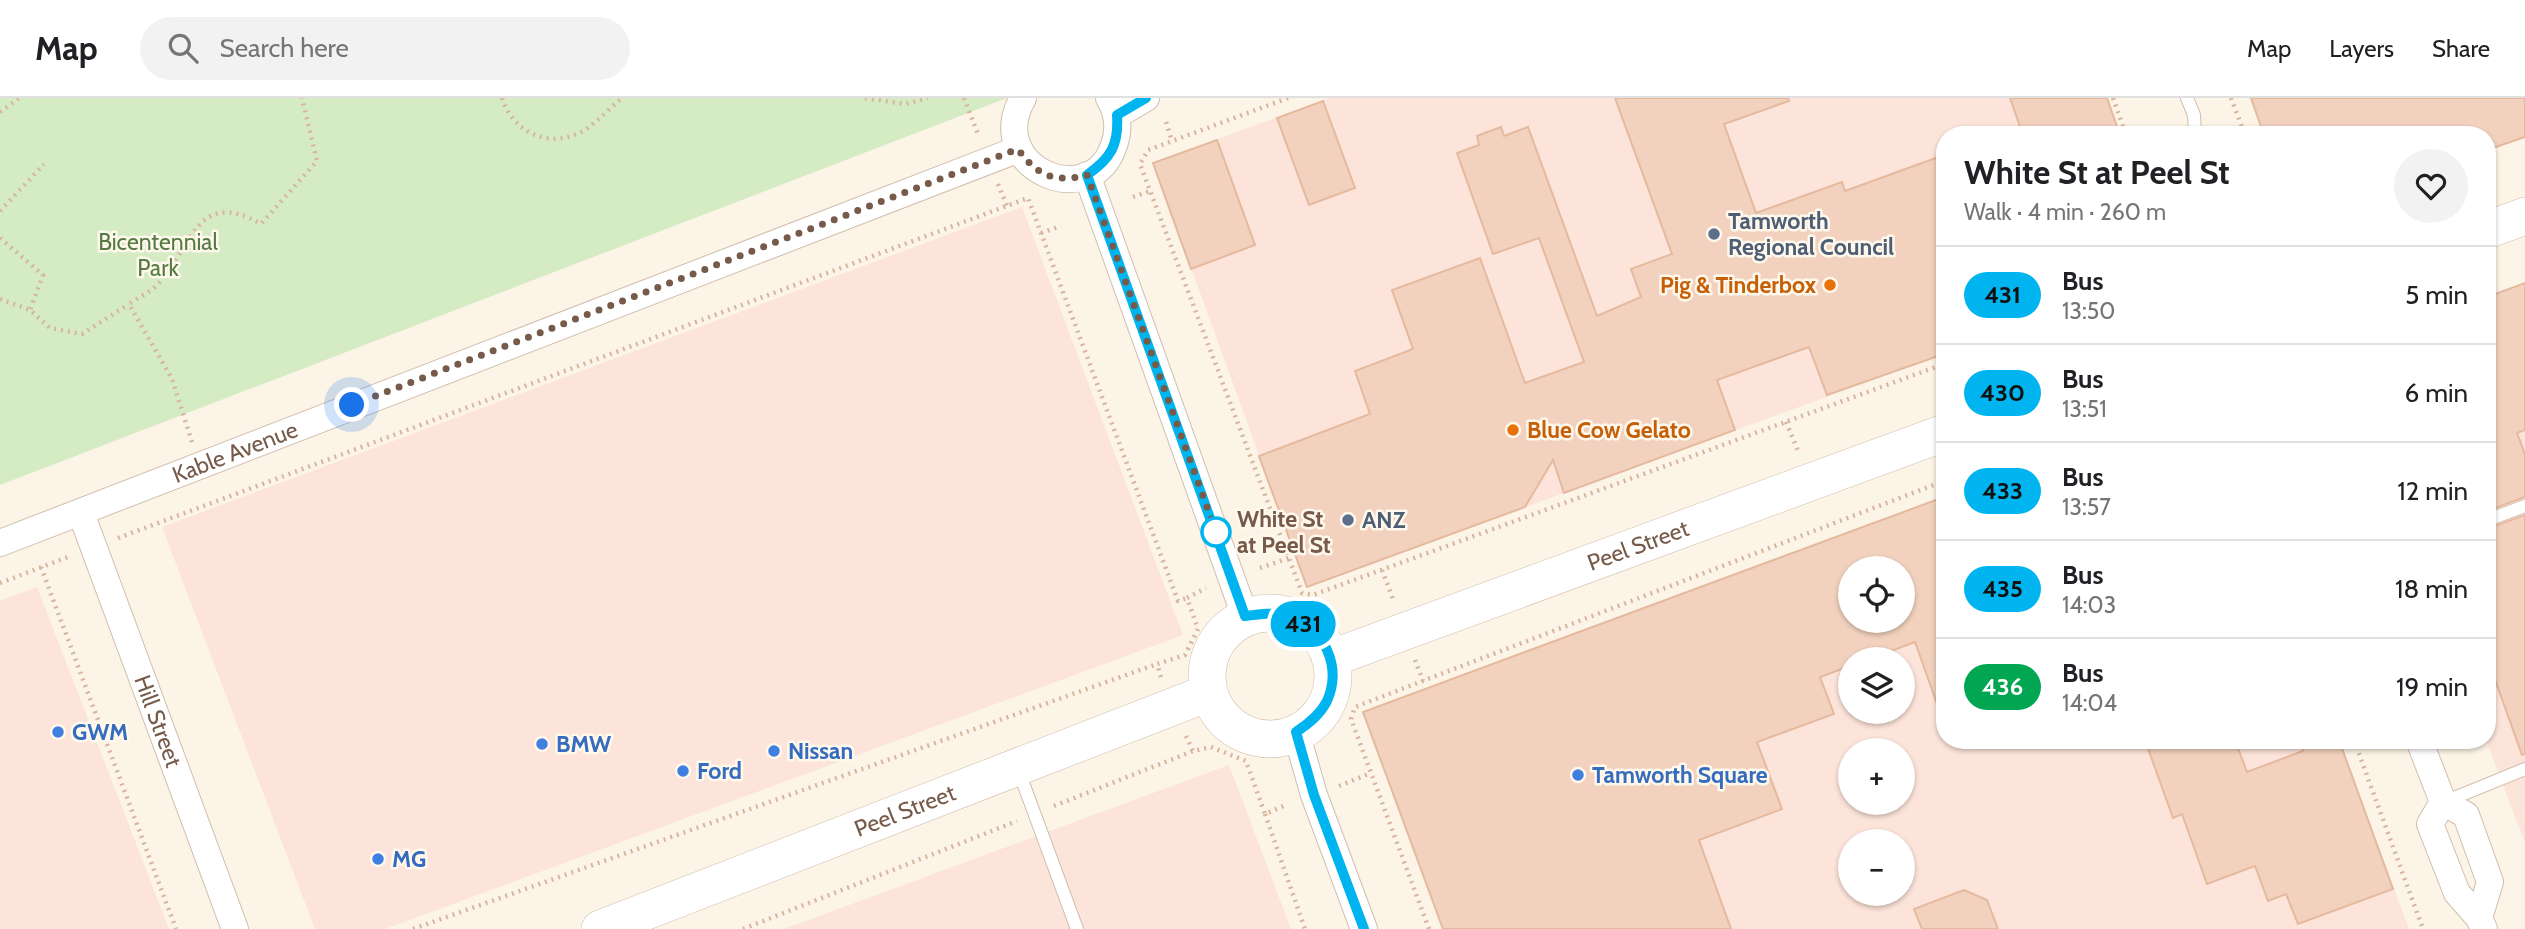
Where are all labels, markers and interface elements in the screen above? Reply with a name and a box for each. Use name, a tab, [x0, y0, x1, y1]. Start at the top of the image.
search box	[140, 17, 630, 80]
text: Map	[35, 28, 98, 68]
icon: search	[164, 29, 202, 67]
text: Search here	[220, 32, 349, 64]
text: Map	[2247, 34, 2291, 63]
text: Layers	[2329, 34, 2394, 63]
text: Share	[2432, 34, 2490, 63]
button: heart	[2394, 149, 2468, 223]
text: White St at Peel St	[1964, 152, 2230, 192]
text: Walk · 4 min · 260 m	[1964, 198, 2166, 226]
place label: Tamworth Regional Council	[1728, 207, 1894, 261]
marker: Tamworth Regional Council	[1706, 226, 1722, 242]
park label: Bicentennial Park	[98, 228, 218, 282]
text: Bus	[2062, 265, 2103, 297]
place label: Pig & Tinderbox	[1660, 271, 1817, 299]
marker: Pig & Tinderbox	[1822, 277, 1838, 293]
text: 5 min	[2405, 279, 2468, 311]
text: 431	[1984, 280, 2021, 309]
text: 13:50	[2062, 297, 2115, 325]
text: Bus	[2062, 363, 2103, 395]
text: 6 min	[2405, 377, 2468, 409]
text: 430	[1980, 378, 2025, 407]
your location	[334, 387, 369, 422]
text: 13:51	[2062, 395, 2107, 423]
street label: Kable Avenue	[168, 415, 302, 489]
place label: Blue Cow Gelato	[1527, 416, 1691, 444]
marker: Blue Cow Gelato	[1505, 422, 1521, 438]
text: Bus	[2062, 461, 2103, 493]
text: 12 min	[2397, 475, 2468, 507]
text: 433	[1982, 476, 2023, 505]
text: 13:57	[2062, 493, 2111, 521]
place label: White St at Peel St	[1237, 505, 1331, 559]
place label: ANZ	[1362, 506, 1406, 534]
marker: ANZ	[1340, 512, 1356, 528]
street label: Peel Street	[1583, 514, 1693, 577]
marker: White St at Peel St	[1201, 517, 1231, 547]
map controls	[1838, 556, 1915, 906]
button: locate	[1838, 556, 1915, 633]
text: Bus	[2062, 559, 2103, 591]
text: 18 min	[2395, 573, 2468, 605]
text: 435	[1982, 574, 2023, 603]
text: 14:03	[2062, 591, 2116, 619]
line badge: 431	[1263, 601, 1343, 647]
text: 431	[1285, 609, 1321, 638]
button: layers	[1838, 647, 1915, 724]
text: Bus	[2062, 657, 2103, 689]
street label: Hill Street	[128, 671, 188, 771]
text: 19 min	[2396, 671, 2468, 703]
text: 436	[1982, 672, 2023, 701]
text: 14:04	[2062, 689, 2117, 717]
place label: GWM	[72, 718, 128, 746]
marker: GWM	[50, 724, 66, 740]
place label: BMW	[556, 730, 612, 758]
marker: BMW	[534, 736, 550, 752]
place label: Nissan	[788, 737, 853, 765]
button: +	[1838, 738, 1915, 815]
marker: Nissan	[766, 743, 782, 759]
place label: Ford	[697, 757, 742, 785]
place label: Tamworth Square	[1592, 761, 1768, 789]
marker: Ford	[675, 763, 691, 779]
marker: Tamworth Square	[1570, 767, 1586, 783]
street label: Peel Street	[850, 778, 960, 843]
button: −	[1838, 829, 1915, 906]
place label: MG	[392, 845, 426, 873]
marker: MG	[370, 851, 386, 867]

